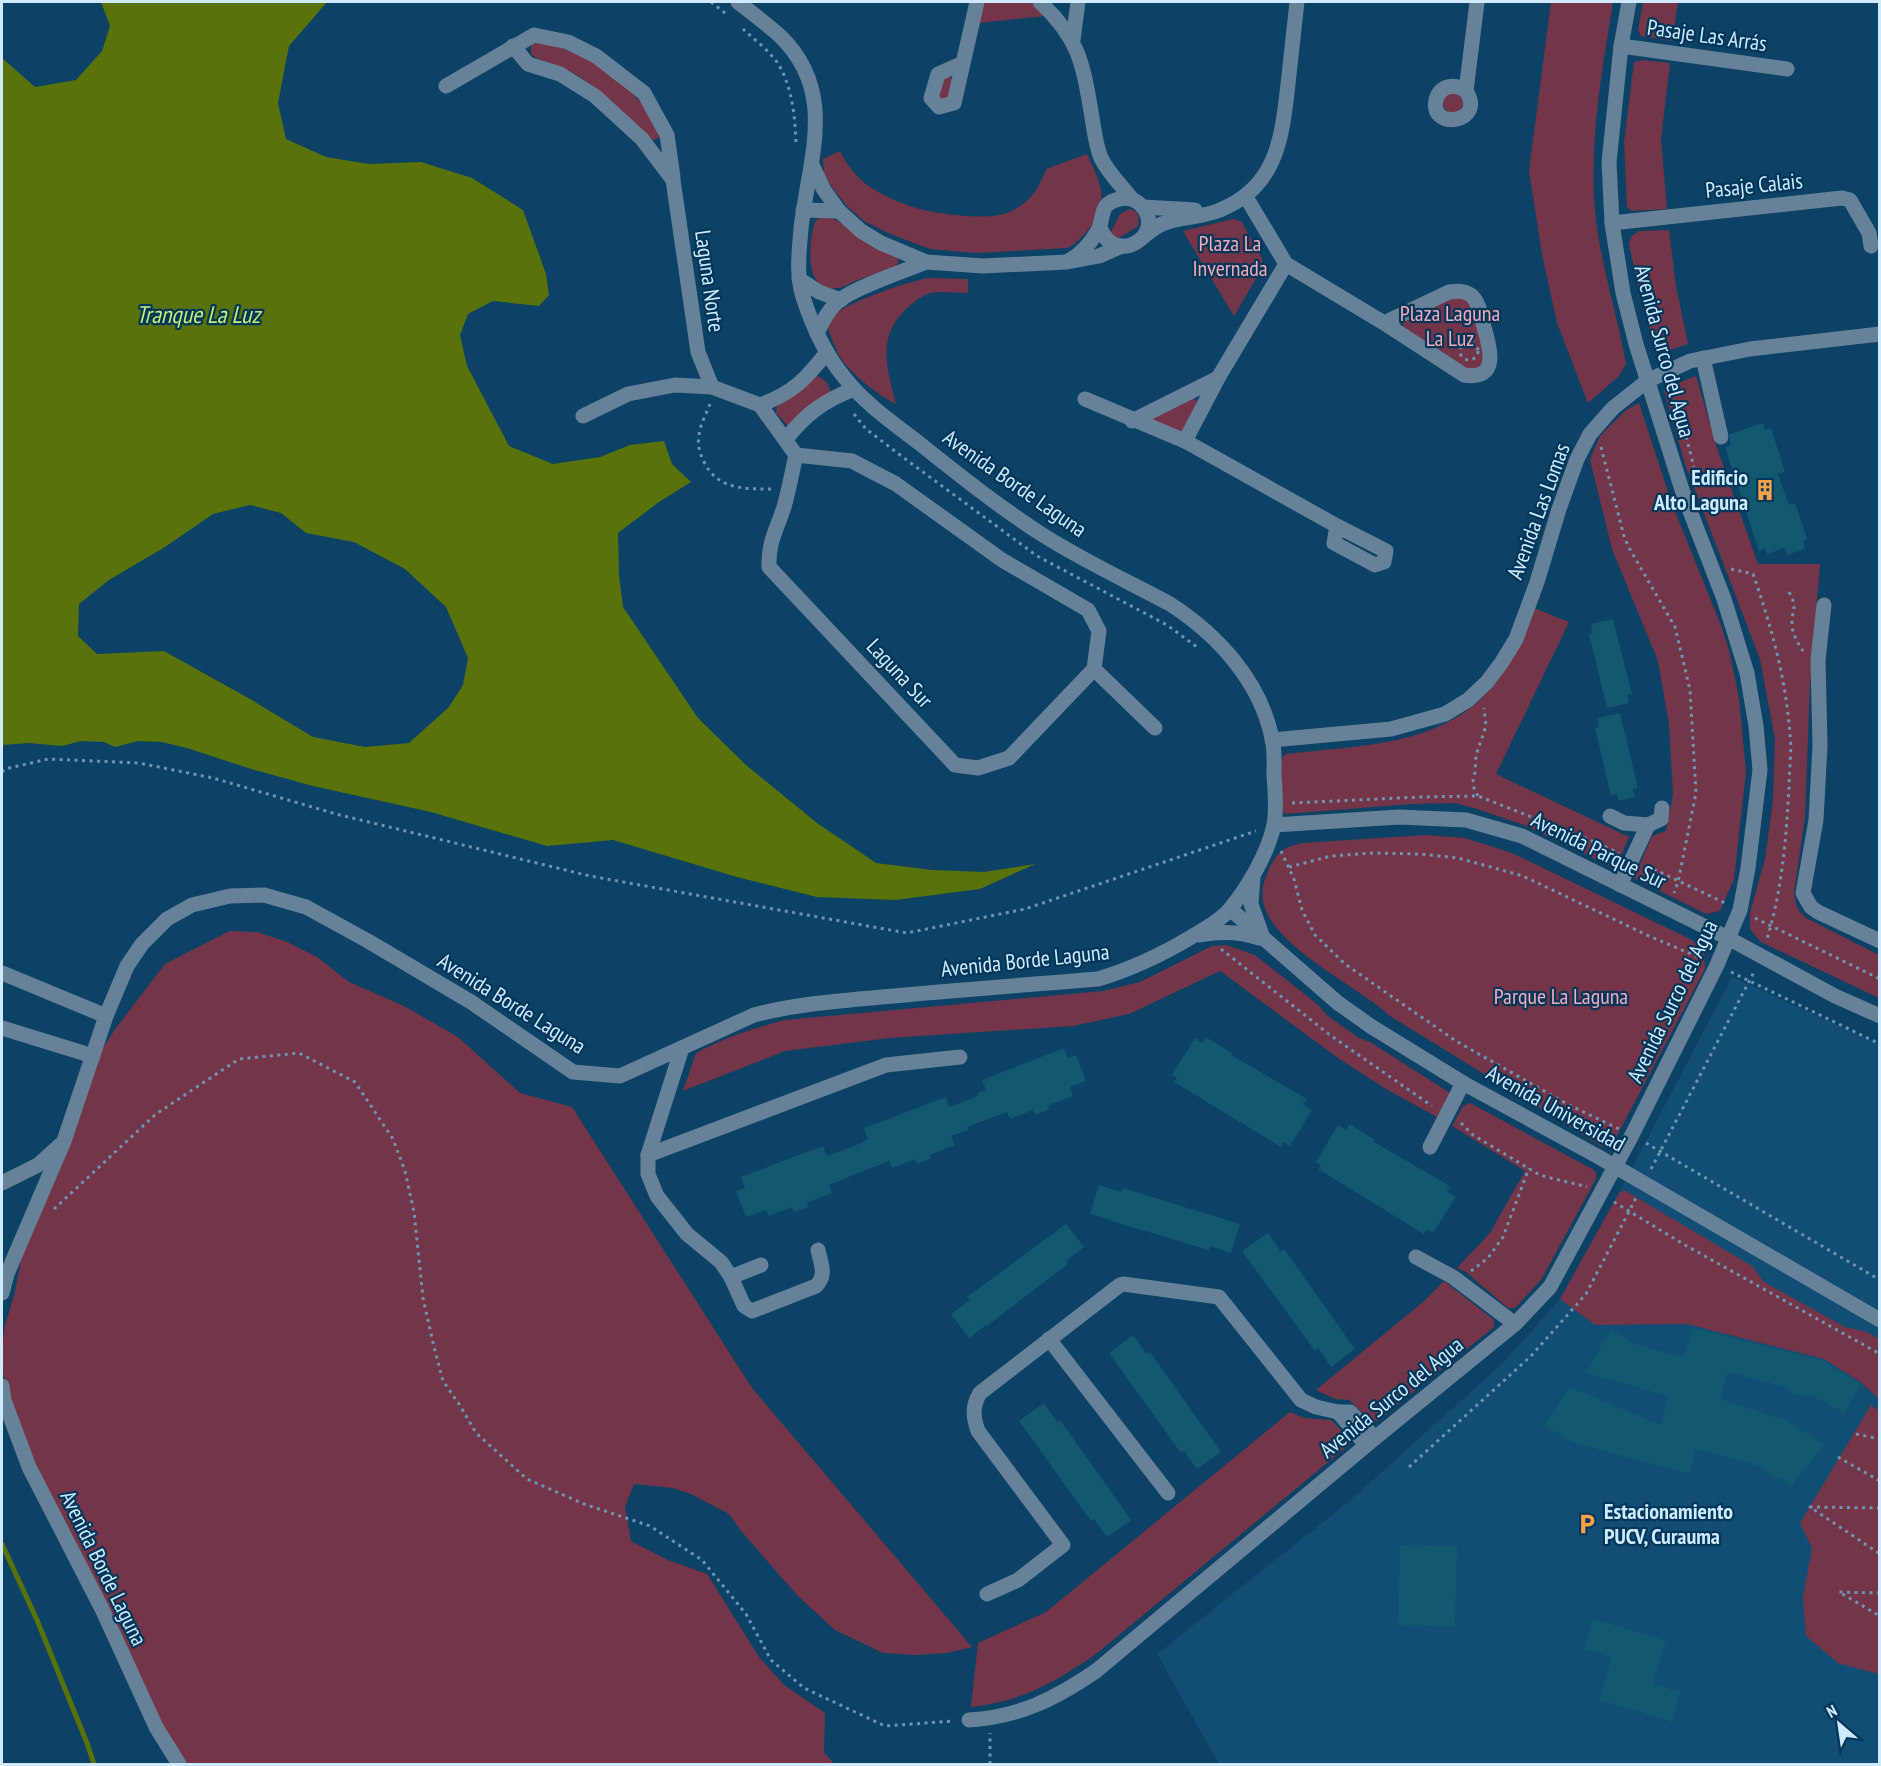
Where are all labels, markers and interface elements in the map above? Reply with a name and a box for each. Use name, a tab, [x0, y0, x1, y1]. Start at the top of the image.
street label: Pasaje Las Arrás	[1645, 13, 1769, 57]
street label: Pasaje Calais	[1704, 166, 1804, 204]
street label: Laguna Norte	[689, 228, 731, 334]
park label: Plaza La Invernada	[1192, 229, 1268, 282]
street label: Avenida Surco del Agua	[1629, 262, 1701, 440]
water label: Tranque La Luz	[136, 299, 262, 330]
park label: Plaza Laguna La Luz	[1400, 299, 1500, 352]
street label: Avenida Borde Laguna	[938, 423, 1092, 543]
street label: Avenida Las Lomas	[1500, 439, 1576, 583]
place label: Edificio Alto Laguna	[1653, 463, 1748, 516]
building icon: Edificio Alto Laguna	[1753, 478, 1777, 502]
street label: Laguna Sur	[861, 632, 939, 714]
street label: Avenida Parque Sur	[1527, 805, 1671, 895]
street label: Avenida Surco del Agua	[1621, 915, 1723, 1087]
street label: Avenida Borde Laguna	[939, 937, 1111, 983]
street label: Avenida Borde Laguna	[433, 946, 591, 1060]
park label: Parque La Laguna	[1494, 982, 1628, 1010]
street label: Avenida Universidad	[1482, 1058, 1630, 1158]
street label: Avenida Surco del Agua	[1313, 1330, 1469, 1464]
street label: Avenida Borde Laguna	[54, 1486, 154, 1650]
place label: Estacionamiento PUCV, Curauma	[1604, 1497, 1733, 1550]
parking icon: Estacionamiento PUCV, Curauma	[1575, 1512, 1599, 1536]
north arrow	[1809, 1694, 1869, 1754]
text: N	[1823, 1700, 1840, 1722]

